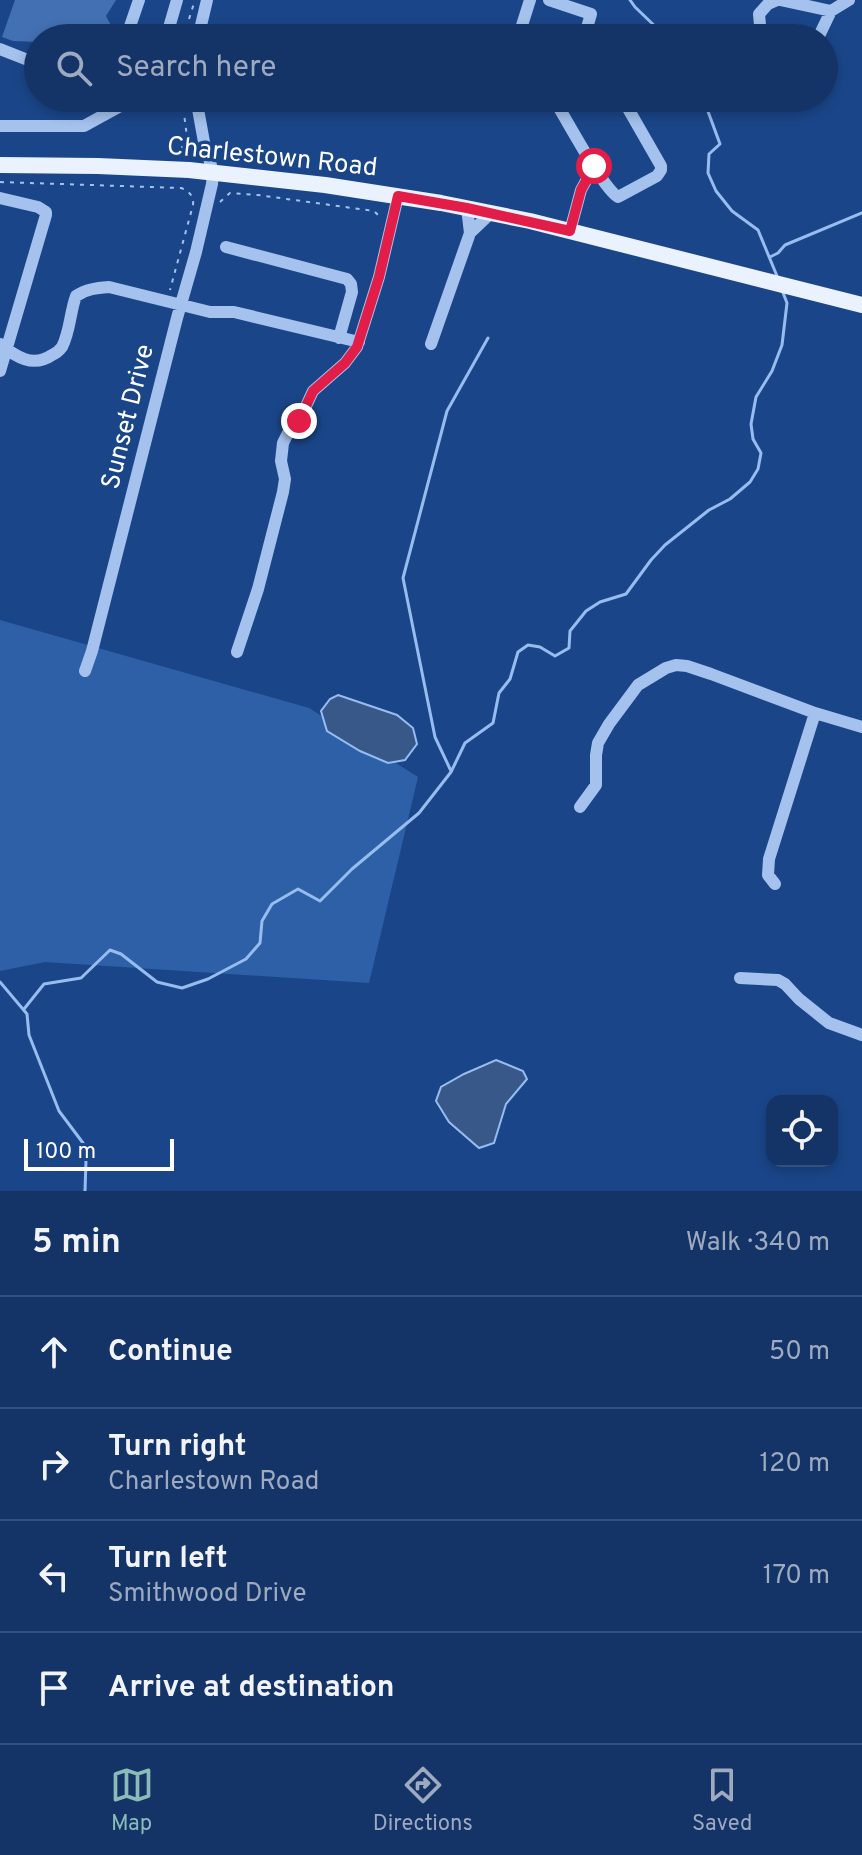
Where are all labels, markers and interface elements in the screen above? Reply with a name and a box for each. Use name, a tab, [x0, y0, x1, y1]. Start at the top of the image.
search box	[24, 24, 838, 112]
icon: search	[52, 46, 96, 90]
text: Search here	[116, 50, 276, 87]
street label: Charlestown Road	[165, 131, 379, 185]
route start	[576, 148, 612, 184]
street label: Sunset Drive	[95, 341, 163, 493]
route end	[281, 403, 317, 439]
map controls	[766, 1095, 838, 1167]
button: locate	[766, 1095, 838, 1167]
scale bar	[24, 1135, 174, 1171]
text: 100 m	[36, 1139, 96, 1166]
text: 5 min	[32, 1222, 121, 1265]
text: Walk · 340 m	[686, 1227, 830, 1260]
icon: ahead	[32, 1330, 76, 1374]
text: Continue	[108, 1334, 233, 1371]
text: 50 m	[769, 1336, 830, 1369]
text: Turn right	[108, 1429, 246, 1466]
icon: right	[32, 1442, 76, 1486]
text: 120 m	[760, 1448, 830, 1481]
text: Charlestown Road	[108, 1466, 319, 1499]
text: Turn left	[108, 1541, 228, 1578]
icon: left	[32, 1554, 76, 1598]
text: 170 m	[763, 1560, 830, 1593]
text: Smithwood Drive	[108, 1578, 306, 1611]
icon: arrive	[32, 1666, 76, 1710]
text: Arrive at destination	[108, 1670, 394, 1707]
tab: Map	[110, 1763, 154, 1838]
tab: Directions	[373, 1763, 473, 1838]
tab: Saved	[692, 1763, 752, 1838]

